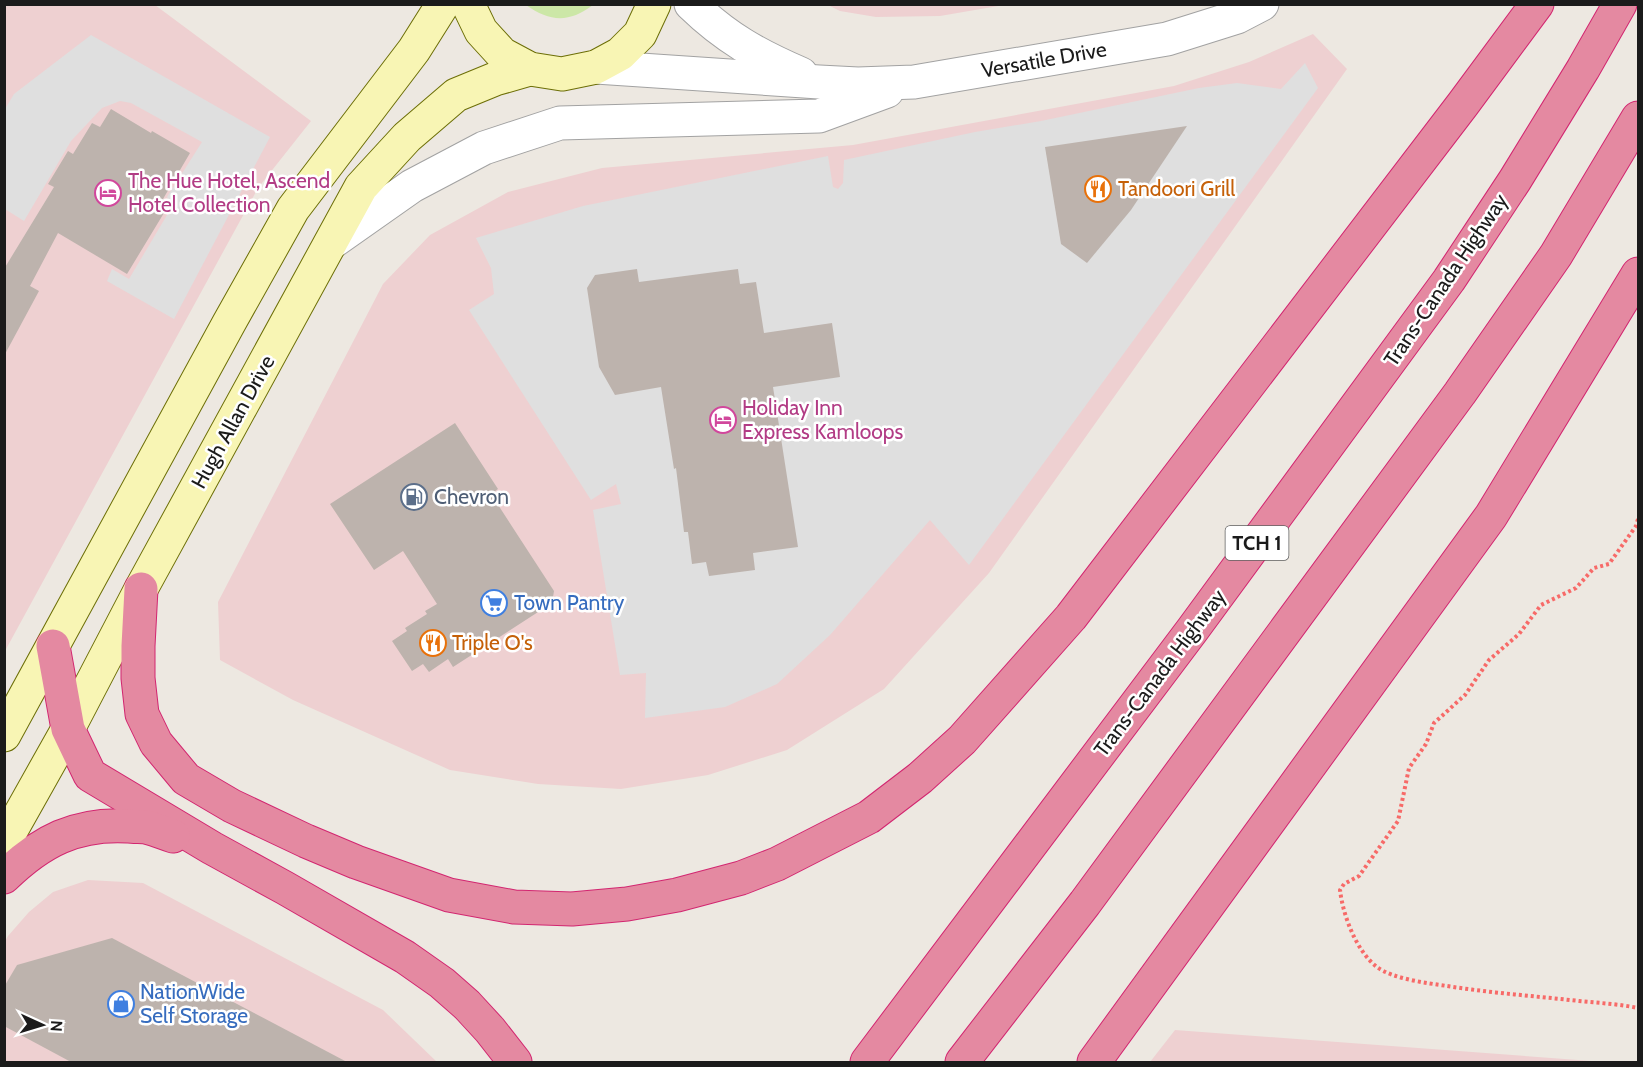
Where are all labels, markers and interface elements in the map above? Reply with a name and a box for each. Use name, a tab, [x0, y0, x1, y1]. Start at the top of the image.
street label: Versatile Drive	[979, 36, 1109, 83]
place label: The Hue Hotel, Ascend Hotel Collection	[128, 168, 330, 217]
restaurant icon: Tandoori Grill	[1083, 174, 1113, 204]
place label: Tandoori Grill	[1118, 176, 1235, 201]
hotel icon: The Hue Hotel, Ascend Hotel Collection	[93, 178, 123, 208]
street label: Trans-Canada Highway	[1379, 188, 1513, 371]
street label: Hugh Allan Drive	[186, 351, 280, 493]
place label: Holiday Inn Express Kamloops	[742, 395, 904, 444]
hotel icon: Holiday Inn Express Kamloops	[708, 405, 738, 435]
fuel station icon: Chevron	[399, 482, 429, 512]
place label: Chevron	[434, 484, 509, 509]
road number: TCH 1	[1226, 526, 1288, 560]
street label: Trans-Canada Highway	[1089, 584, 1231, 761]
supermarket icon: Town Pantry	[479, 588, 509, 618]
place label: Town Pantry	[514, 590, 625, 615]
restaurant icon: Triple O's	[418, 628, 448, 658]
place label: Triple O's	[452, 630, 533, 655]
place label: NationWide Self Storage	[140, 979, 248, 1028]
shop icon: NationWide Self Storage	[106, 989, 136, 1019]
north arrow	[12, 995, 72, 1055]
text: N	[47, 1020, 66, 1032]

